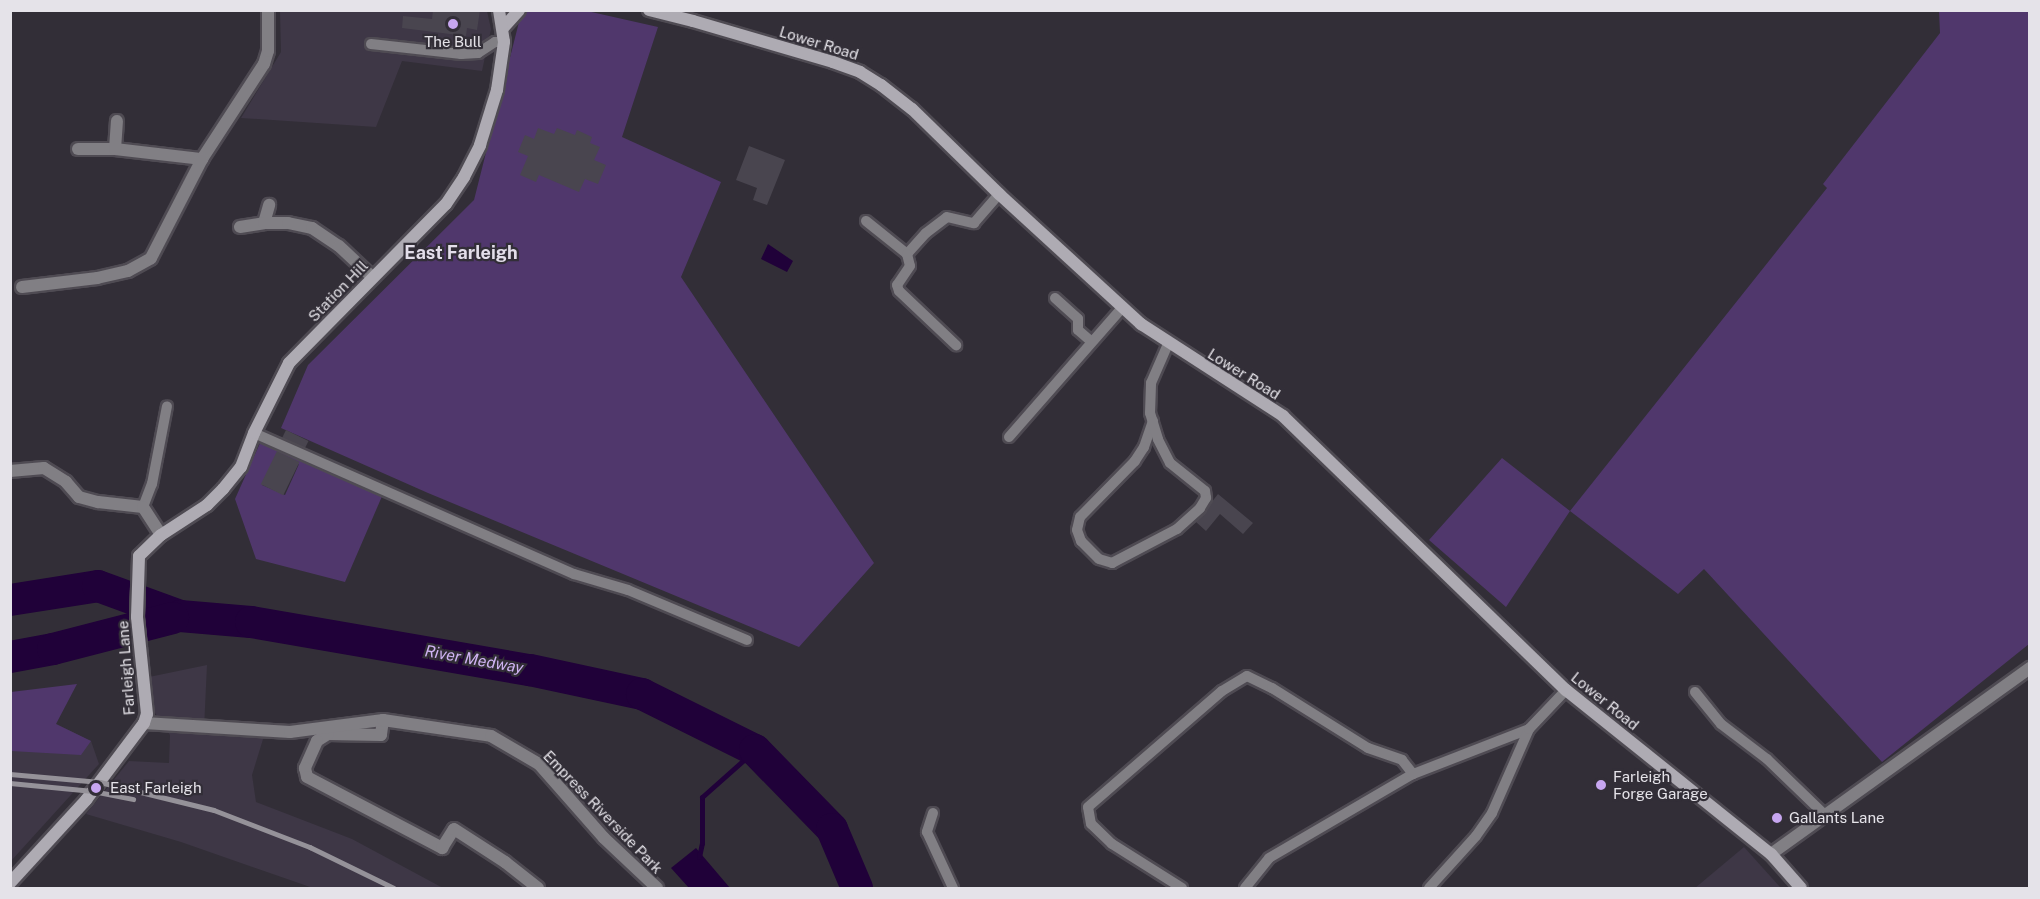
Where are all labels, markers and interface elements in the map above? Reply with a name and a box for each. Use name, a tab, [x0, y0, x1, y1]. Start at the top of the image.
marker: The Bull	[446, 17, 460, 31]
street label: Lower Road	[777, 22, 861, 64]
place label: The Bull	[424, 33, 482, 51]
district label: East Farleigh	[404, 242, 518, 264]
street label: Station Hill	[304, 257, 372, 325]
street label: Lower Road	[1205, 345, 1283, 403]
street label: Farleigh Lane	[114, 620, 138, 716]
water label: River Medway	[423, 642, 525, 678]
street label: Lower Road	[1568, 668, 1642, 734]
street label: Empress Riverside Park	[540, 747, 666, 877]
place label: Farleigh Forge Garage	[1613, 767, 1708, 802]
marker: Farleigh Forge Garage	[1594, 778, 1608, 792]
marker: East Farleigh	[87, 779, 105, 797]
place label: East Farleigh	[110, 779, 202, 797]
place label: Gallants Lane	[1789, 809, 1885, 827]
marker: Gallants Lane	[1770, 811, 1784, 825]

